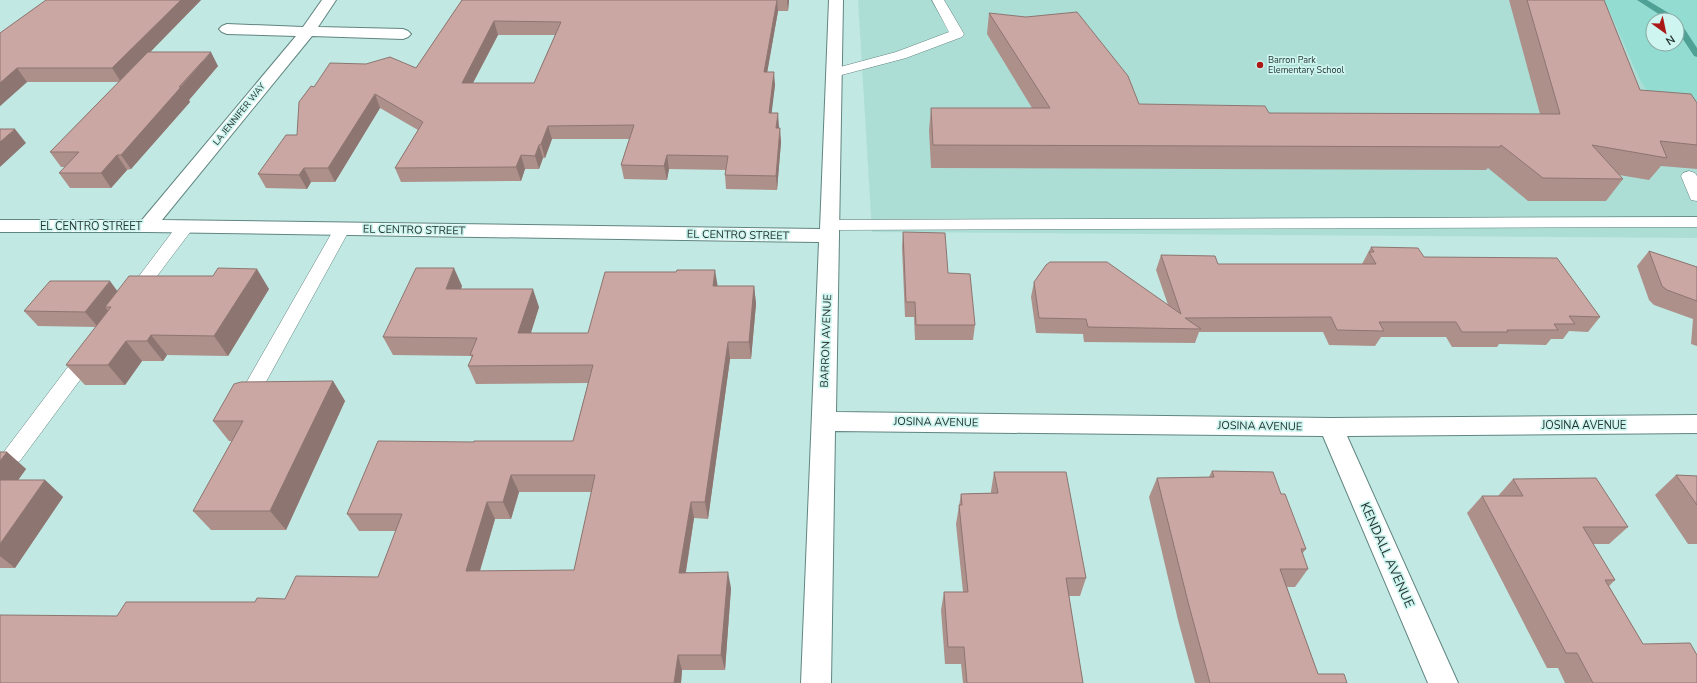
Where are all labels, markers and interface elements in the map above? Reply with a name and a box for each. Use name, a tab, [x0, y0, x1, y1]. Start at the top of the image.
north arrow	[1645, 12, 1685, 52]
text: N	[1663, 31, 1678, 48]
place label: Barron Park Elementary School	[1268, 54, 1344, 76]
marker: Barron Park Elementary School	[1255, 60, 1265, 70]
street label: LA JENNIFER WAY	[210, 80, 268, 148]
street label: EL CENTRO STREET	[40, 219, 142, 234]
street label: EL CENTRO STREET	[363, 222, 466, 238]
street label: EL CENTRO STREET	[687, 227, 790, 243]
street label: BARRON AVENUE	[817, 294, 835, 388]
street label: JOSINA AVENUE	[893, 414, 978, 430]
street label: JOSINA AVENUE	[1217, 418, 1302, 434]
street label: JOSINA AVENUE	[1541, 418, 1626, 433]
street label: KENDALL AVENUE	[1356, 499, 1418, 611]

